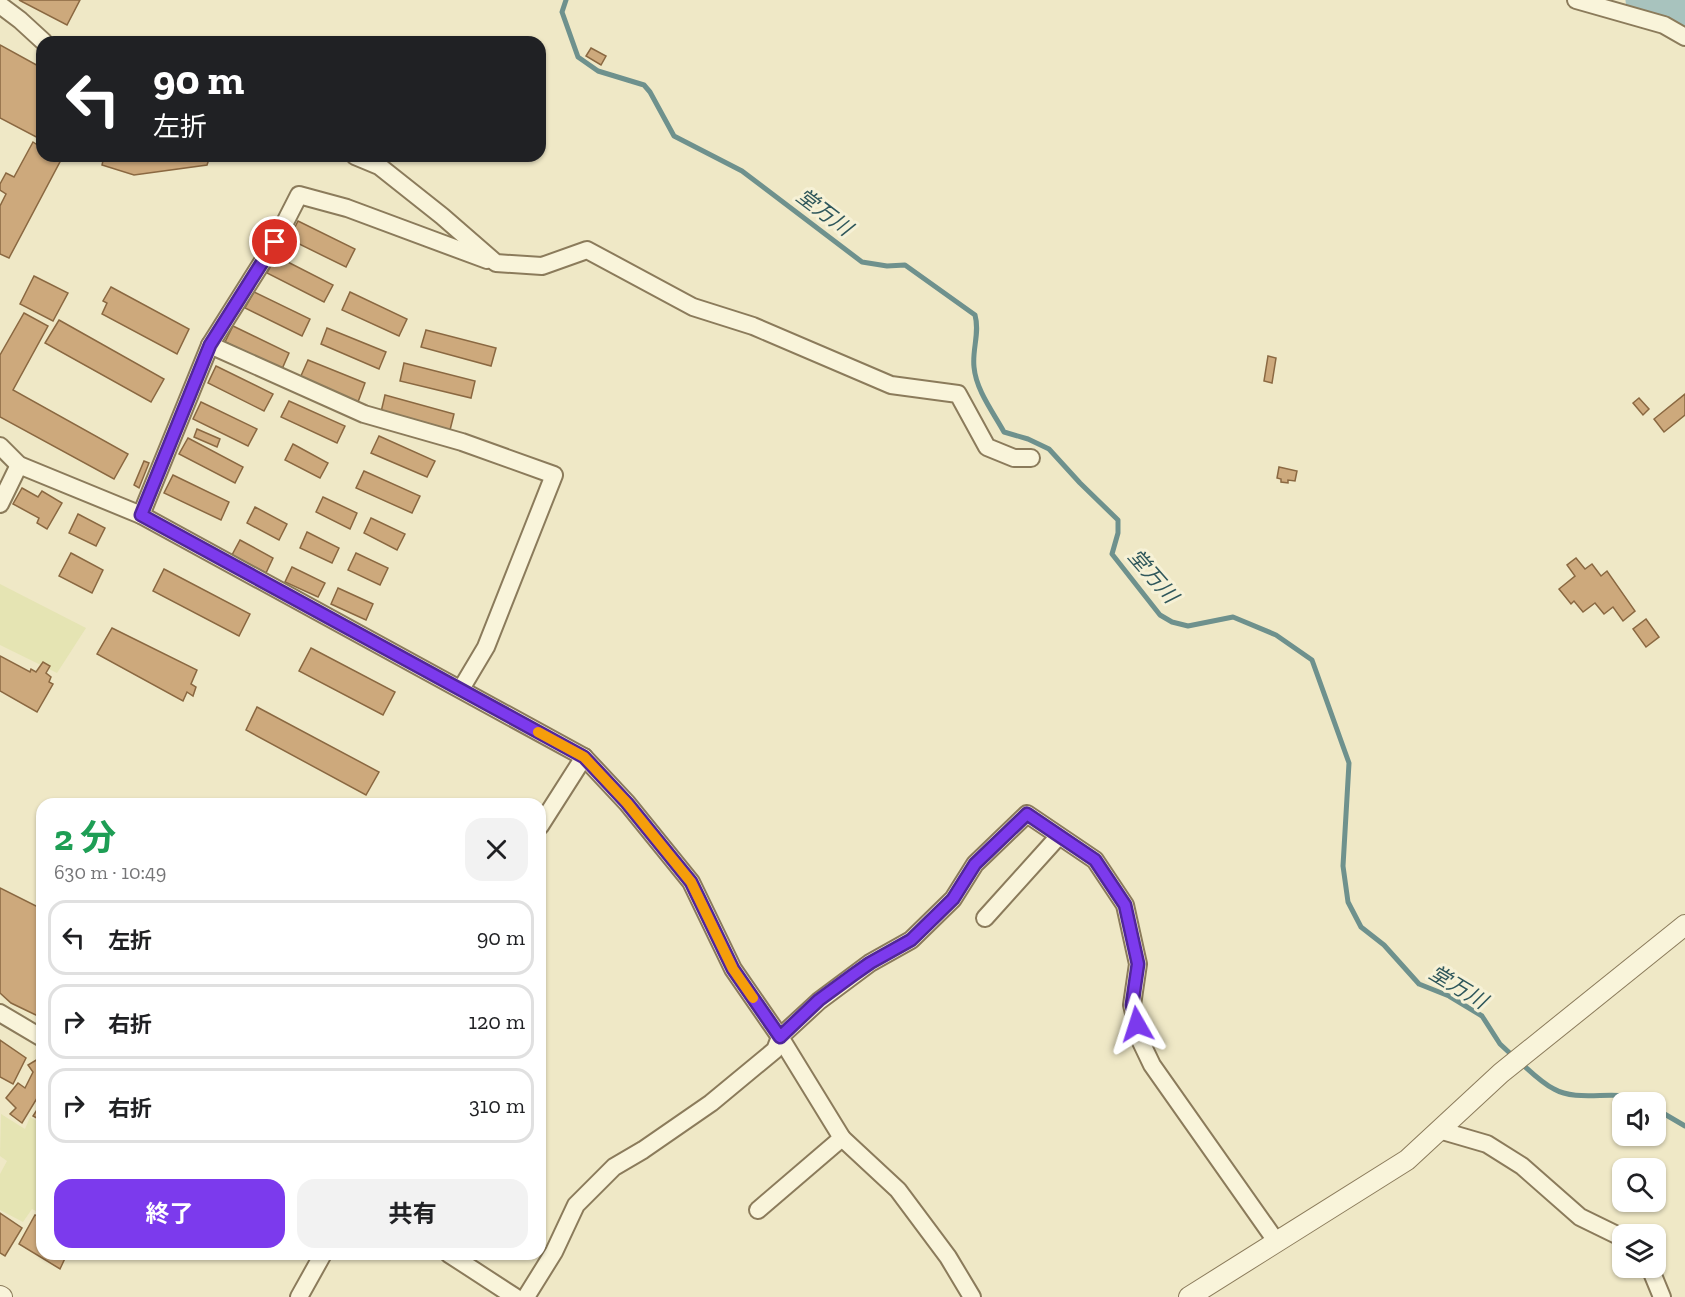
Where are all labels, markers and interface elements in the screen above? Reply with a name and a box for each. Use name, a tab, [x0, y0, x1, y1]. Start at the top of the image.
text: 90 m	[153, 54, 244, 105]
icon: left	[54, 60, 132, 138]
text: 左折	[153, 111, 207, 143]
water label: 堂万川	[792, 183, 859, 242]
pin	[249, 216, 300, 267]
icon: arrive	[258, 225, 291, 258]
water label: 堂万川	[1123, 544, 1185, 609]
text: 2 分	[54, 816, 116, 859]
button: close	[465, 818, 528, 881]
text: 630 m · 10:49	[54, 860, 166, 884]
icon: left	[57, 921, 90, 954]
text: 90 m	[477, 924, 525, 951]
text: 左折	[108, 927, 152, 954]
water label: 堂万川	[1425, 960, 1493, 1015]
position arrow	[1105, 992, 1169, 1056]
icon: right	[57, 1005, 90, 1038]
text: 120 m	[469, 1008, 525, 1035]
text: 右折	[108, 1011, 152, 1038]
icon: right	[57, 1089, 90, 1122]
text: 310 m	[469, 1092, 525, 1119]
map controls	[1612, 1092, 1666, 1278]
button: sound	[1612, 1092, 1666, 1146]
text: 右折	[108, 1095, 152, 1122]
button: search	[1612, 1158, 1666, 1212]
button: 終了	[54, 1179, 285, 1248]
button: 共有	[297, 1179, 528, 1248]
button: layers	[1612, 1224, 1666, 1278]

